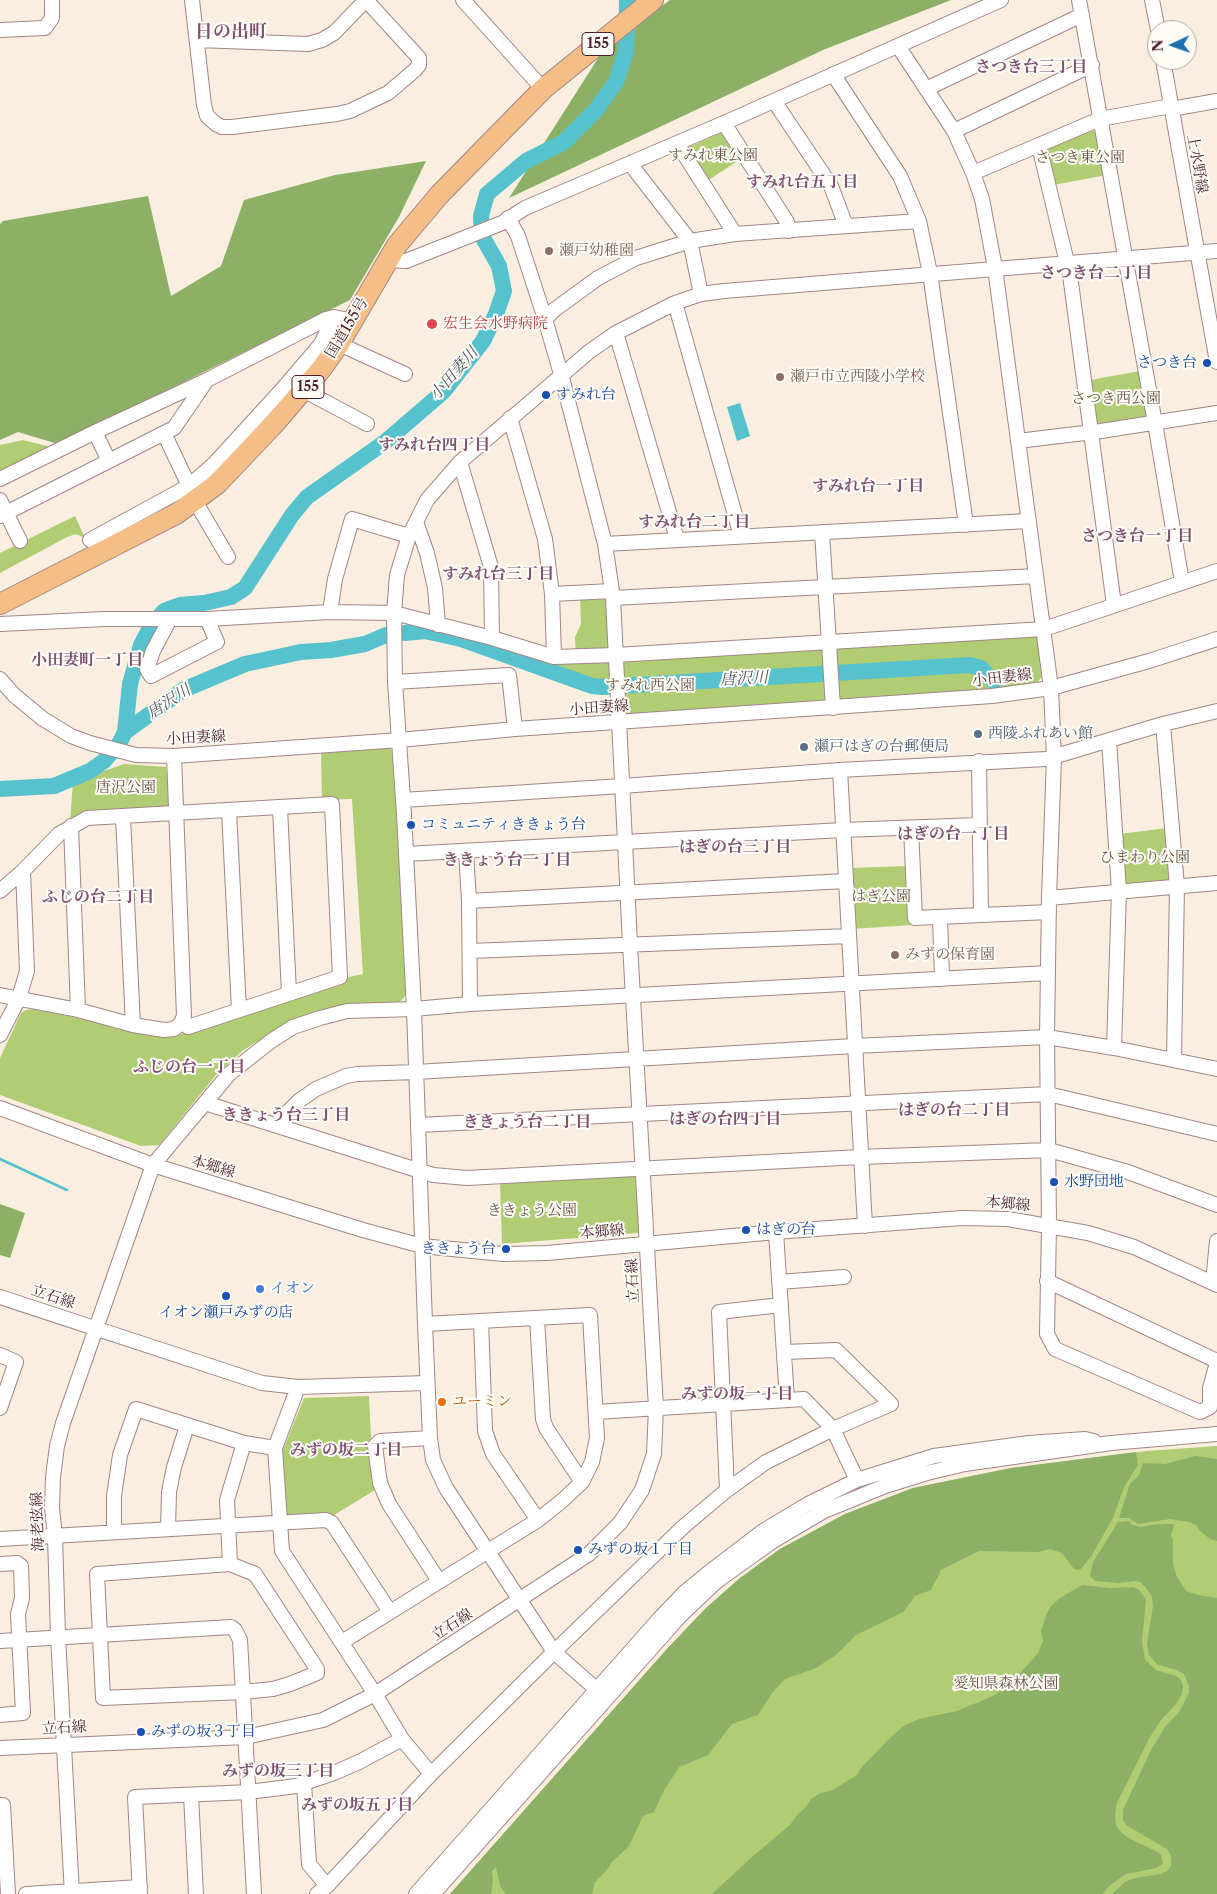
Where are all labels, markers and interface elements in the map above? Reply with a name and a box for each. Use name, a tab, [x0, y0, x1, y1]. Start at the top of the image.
north arrow	[1147, 20, 1197, 70]
district label: 日の出町	[195, 21, 267, 43]
road number: 155	[582, 33, 614, 56]
text: N	[1149, 39, 1167, 52]
district label: さつき台三丁目	[975, 57, 1087, 77]
street label: 上水野線	[1183, 133, 1211, 195]
park label: すみれ東公園	[668, 147, 758, 165]
park label: さつき東公園	[1035, 149, 1125, 167]
district label: すみれ台五丁目	[746, 172, 858, 192]
place label: 瀬戸幼稚園	[559, 242, 634, 260]
marker: 瀬戸幼稚園	[543, 245, 555, 257]
district label: さつき台二丁目	[1040, 263, 1152, 283]
street label: 国道155号	[322, 294, 372, 362]
place label: 宏生会水野病院	[443, 315, 548, 333]
marker: 宏生会水野病院	[425, 317, 439, 331]
water label: 小田妻川	[426, 344, 482, 404]
place label: さつき台	[1137, 354, 1197, 372]
marker: さつき台	[1201, 357, 1213, 369]
place label: 瀬戸市立西陵小学校	[790, 368, 925, 386]
marker: 瀬戸市立西陵小学校	[774, 371, 786, 383]
road number: 155	[292, 376, 324, 398]
place label: すみれ台	[556, 386, 616, 404]
marker: すみれ台	[540, 389, 552, 401]
park label: さつき西公園	[1071, 390, 1161, 408]
district label: すみれ台四丁目	[378, 435, 490, 455]
district label: すみれ台一丁目	[812, 476, 924, 496]
district label: すみれ台二丁目	[638, 512, 750, 532]
district label: さつき台一丁目	[1081, 526, 1193, 546]
district label: すみれ台三丁目	[442, 564, 554, 584]
district label: 小田妻町一丁目	[31, 650, 143, 670]
street label: 小田妻線	[971, 665, 1033, 691]
water label: 唐沢川	[720, 668, 768, 690]
park label: すみれ西公園	[605, 677, 695, 695]
water label: 唐沢川	[144, 681, 194, 723]
street label: 小田妻線	[568, 697, 630, 719]
place label: 西陵ふれあい館	[988, 725, 1093, 743]
street label: 小田妻線	[166, 727, 226, 749]
marker: 西陵ふれあい館	[972, 728, 984, 740]
place label: 瀬戸はぎの台郵便局	[814, 738, 949, 756]
marker: 瀬戸はぎの台郵便局	[798, 741, 810, 753]
park label: 唐沢公園	[96, 779, 156, 797]
place label: コミュニティききょう台	[421, 816, 586, 834]
marker: コミュニティききょう台	[405, 819, 417, 831]
district label: はぎの台一丁目	[897, 824, 1009, 844]
district label: はぎの台三丁目	[679, 837, 791, 857]
park label: ひまわり公園	[1100, 849, 1190, 867]
district label: ききょう台一丁目	[443, 850, 571, 870]
district label: ふじの台二丁目	[42, 887, 154, 907]
park label: はぎ公園	[851, 888, 911, 906]
place label: みずの保育園	[905, 946, 995, 964]
marker: みずの保育園	[889, 949, 901, 961]
district label: ふじの台一丁目	[133, 1057, 245, 1077]
district label: はぎの台二丁目	[898, 1100, 1010, 1120]
district label: ききょう台三丁目	[222, 1105, 350, 1125]
district label: はぎの台四丁目	[669, 1109, 781, 1129]
district label: ききょう台二丁目	[463, 1112, 591, 1132]
street label: 本郷線	[189, 1152, 237, 1182]
place label: 水野団地	[1064, 1173, 1124, 1191]
marker: 水野団地	[1048, 1176, 1060, 1188]
street label: 本郷線	[985, 1193, 1031, 1215]
park label: ききょう公園	[487, 1202, 577, 1220]
street label: 本郷線	[579, 1221, 625, 1243]
place label: はぎの台	[756, 1221, 816, 1239]
marker: はぎの台	[740, 1224, 752, 1236]
place label: ききょう台	[421, 1240, 496, 1258]
marker: ききょう台	[500, 1243, 512, 1255]
street label: 立石線	[623, 1258, 643, 1304]
place label: イオン	[270, 1280, 315, 1298]
street label: 立石線	[29, 1281, 77, 1313]
marker: イオン	[254, 1283, 266, 1295]
marker: イオン瀬戸みずの店	[220, 1290, 232, 1302]
place label: イオン瀬戸みずの店	[159, 1304, 293, 1322]
district label: みずの坂一丁目	[681, 1384, 793, 1404]
place label: ユーミン	[452, 1393, 512, 1411]
marker: ユーミン	[436, 1396, 448, 1408]
district label: みずの坂二丁目	[290, 1440, 402, 1460]
street label: 海老弦線	[28, 1492, 48, 1552]
place label: みずの坂１丁目	[588, 1541, 693, 1559]
marker: みずの坂１丁目	[572, 1544, 584, 1556]
street label: 立石線	[428, 1605, 476, 1645]
park label: 愛知県森林公園	[954, 1675, 1058, 1693]
street label: 立石線	[41, 1718, 87, 1738]
place label: みずの坂３丁目	[151, 1723, 256, 1741]
marker: みずの坂３丁目	[135, 1726, 147, 1738]
district label: みずの坂三丁目	[222, 1761, 334, 1781]
district label: みずの坂五丁目	[301, 1795, 413, 1815]

